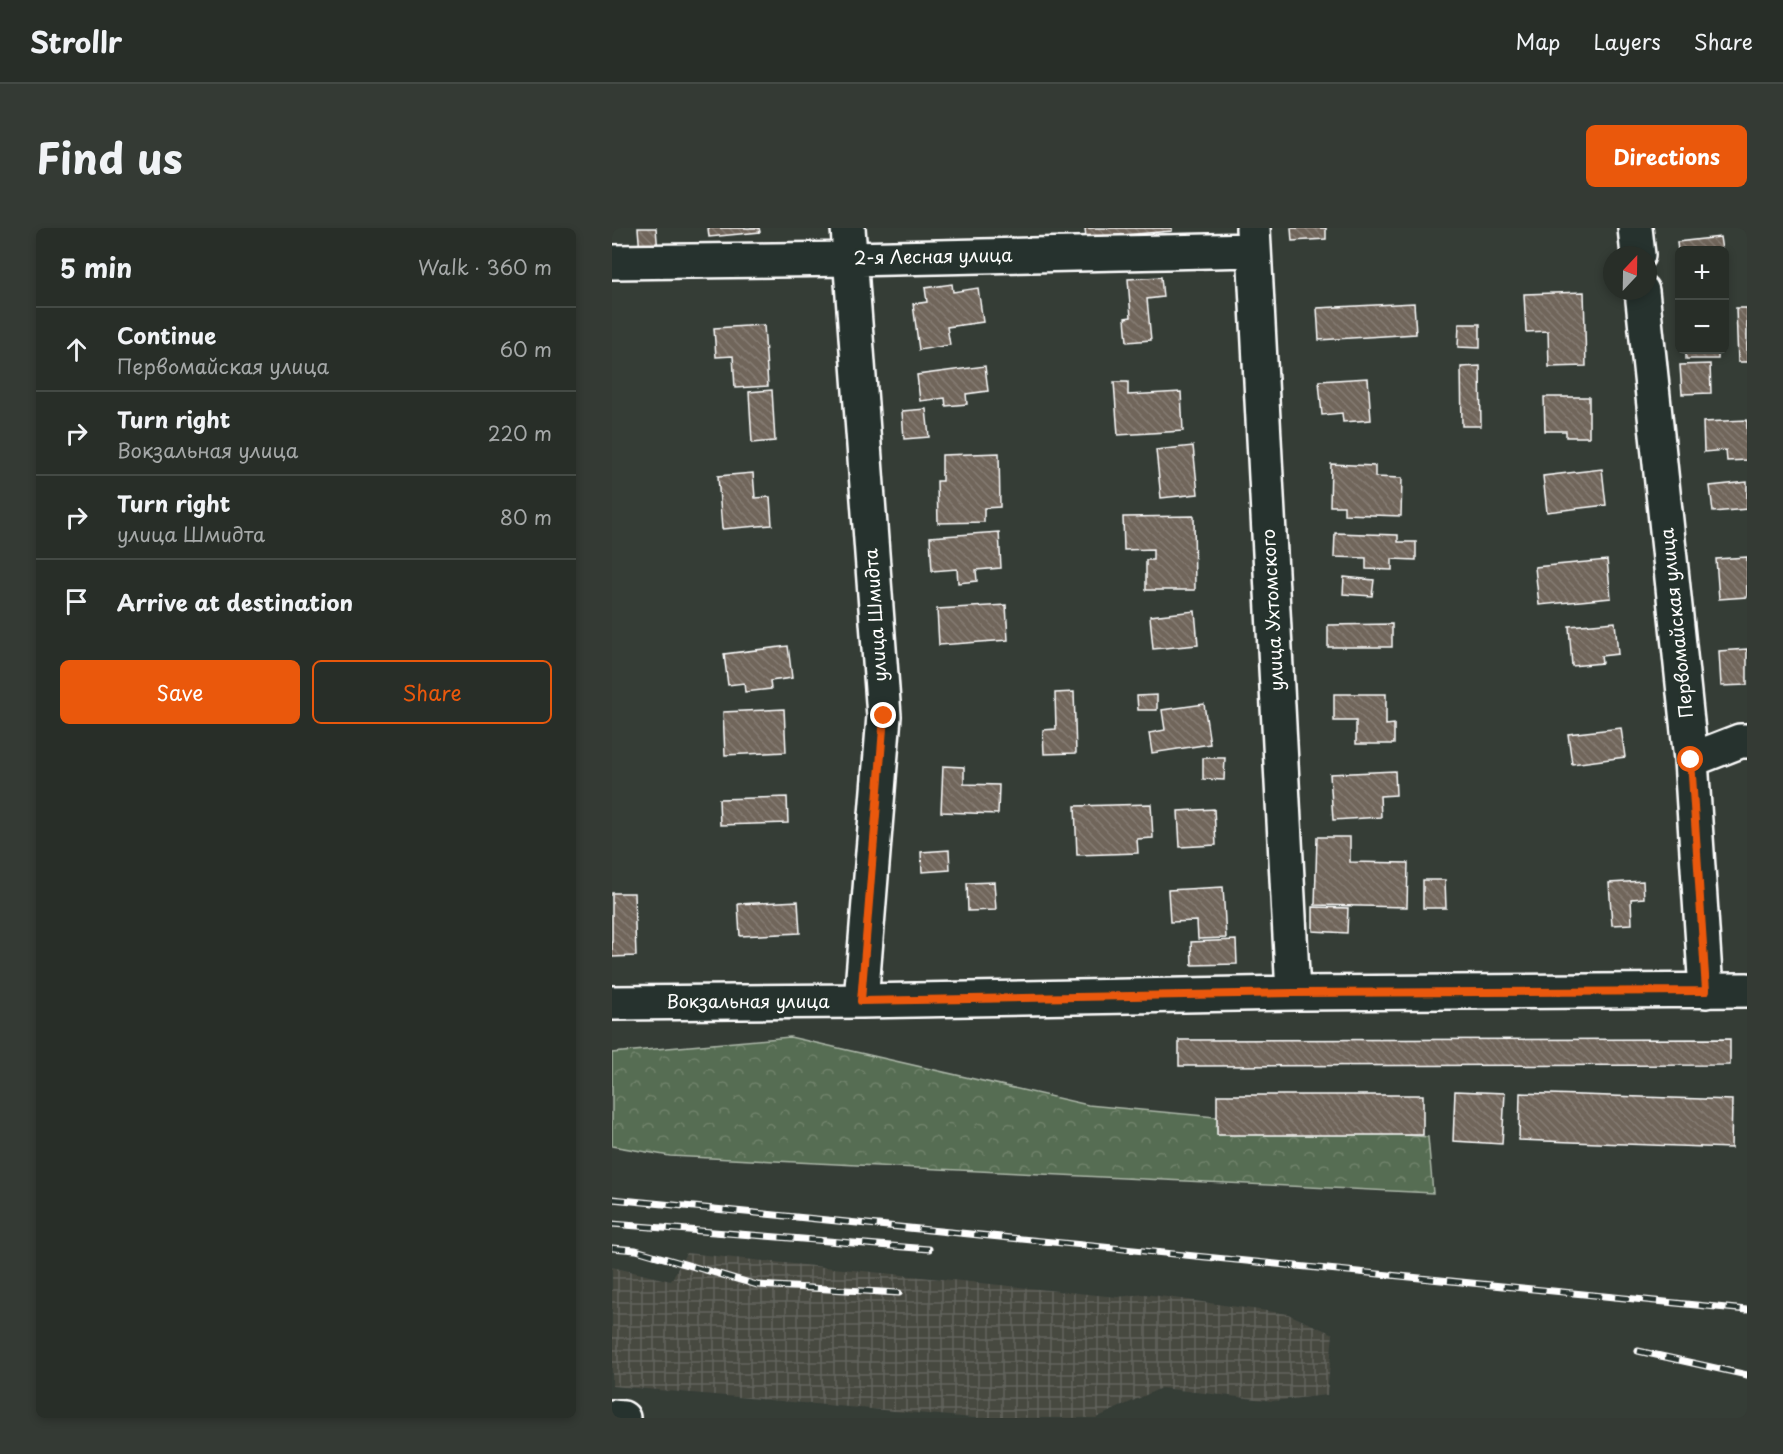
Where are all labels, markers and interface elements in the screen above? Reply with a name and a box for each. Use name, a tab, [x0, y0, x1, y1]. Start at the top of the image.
text: Strollr	[30, 20, 122, 63]
text: Map	[1516, 25, 1560, 57]
text: Layers	[1593, 25, 1661, 57]
text: Share	[1694, 25, 1753, 57]
text: Find us	[36, 125, 183, 188]
button: Directions	[1586, 125, 1747, 187]
street label: 2-я Лесная улица	[853, 241, 1013, 270]
north arrow	[1603, 246, 1657, 300]
map controls	[1675, 246, 1729, 354]
button: +	[1675, 246, 1729, 300]
text: 5 min	[60, 248, 132, 287]
text: Walk · 360 m	[418, 252, 552, 282]
button: −	[1675, 300, 1729, 354]
text: Continue	[117, 318, 216, 351]
icon: ahead	[60, 333, 93, 366]
text: 60 m	[500, 334, 552, 364]
text: Первомайская улица	[117, 351, 329, 381]
text: Turn right	[117, 402, 230, 435]
icon: right	[60, 417, 93, 450]
text: 220 m	[488, 418, 552, 448]
text: Вокзальная улица	[117, 435, 298, 465]
text: Turn right	[117, 486, 230, 519]
icon: right	[60, 501, 93, 534]
text: 80 m	[500, 502, 552, 532]
text: улица Шмидта	[117, 519, 265, 549]
street label: Первомайская улица	[1652, 526, 1699, 720]
street label: улица Ухтомского	[1254, 528, 1289, 692]
street label: улица Шмидта	[856, 548, 893, 683]
icon: arrive	[60, 585, 93, 618]
text: Arrive at destination	[117, 585, 353, 618]
button: Save	[60, 660, 300, 724]
button: Share	[312, 660, 552, 724]
route end	[870, 702, 896, 728]
route start	[1677, 746, 1703, 772]
street label: Вокзальная улица	[666, 987, 830, 1014]

